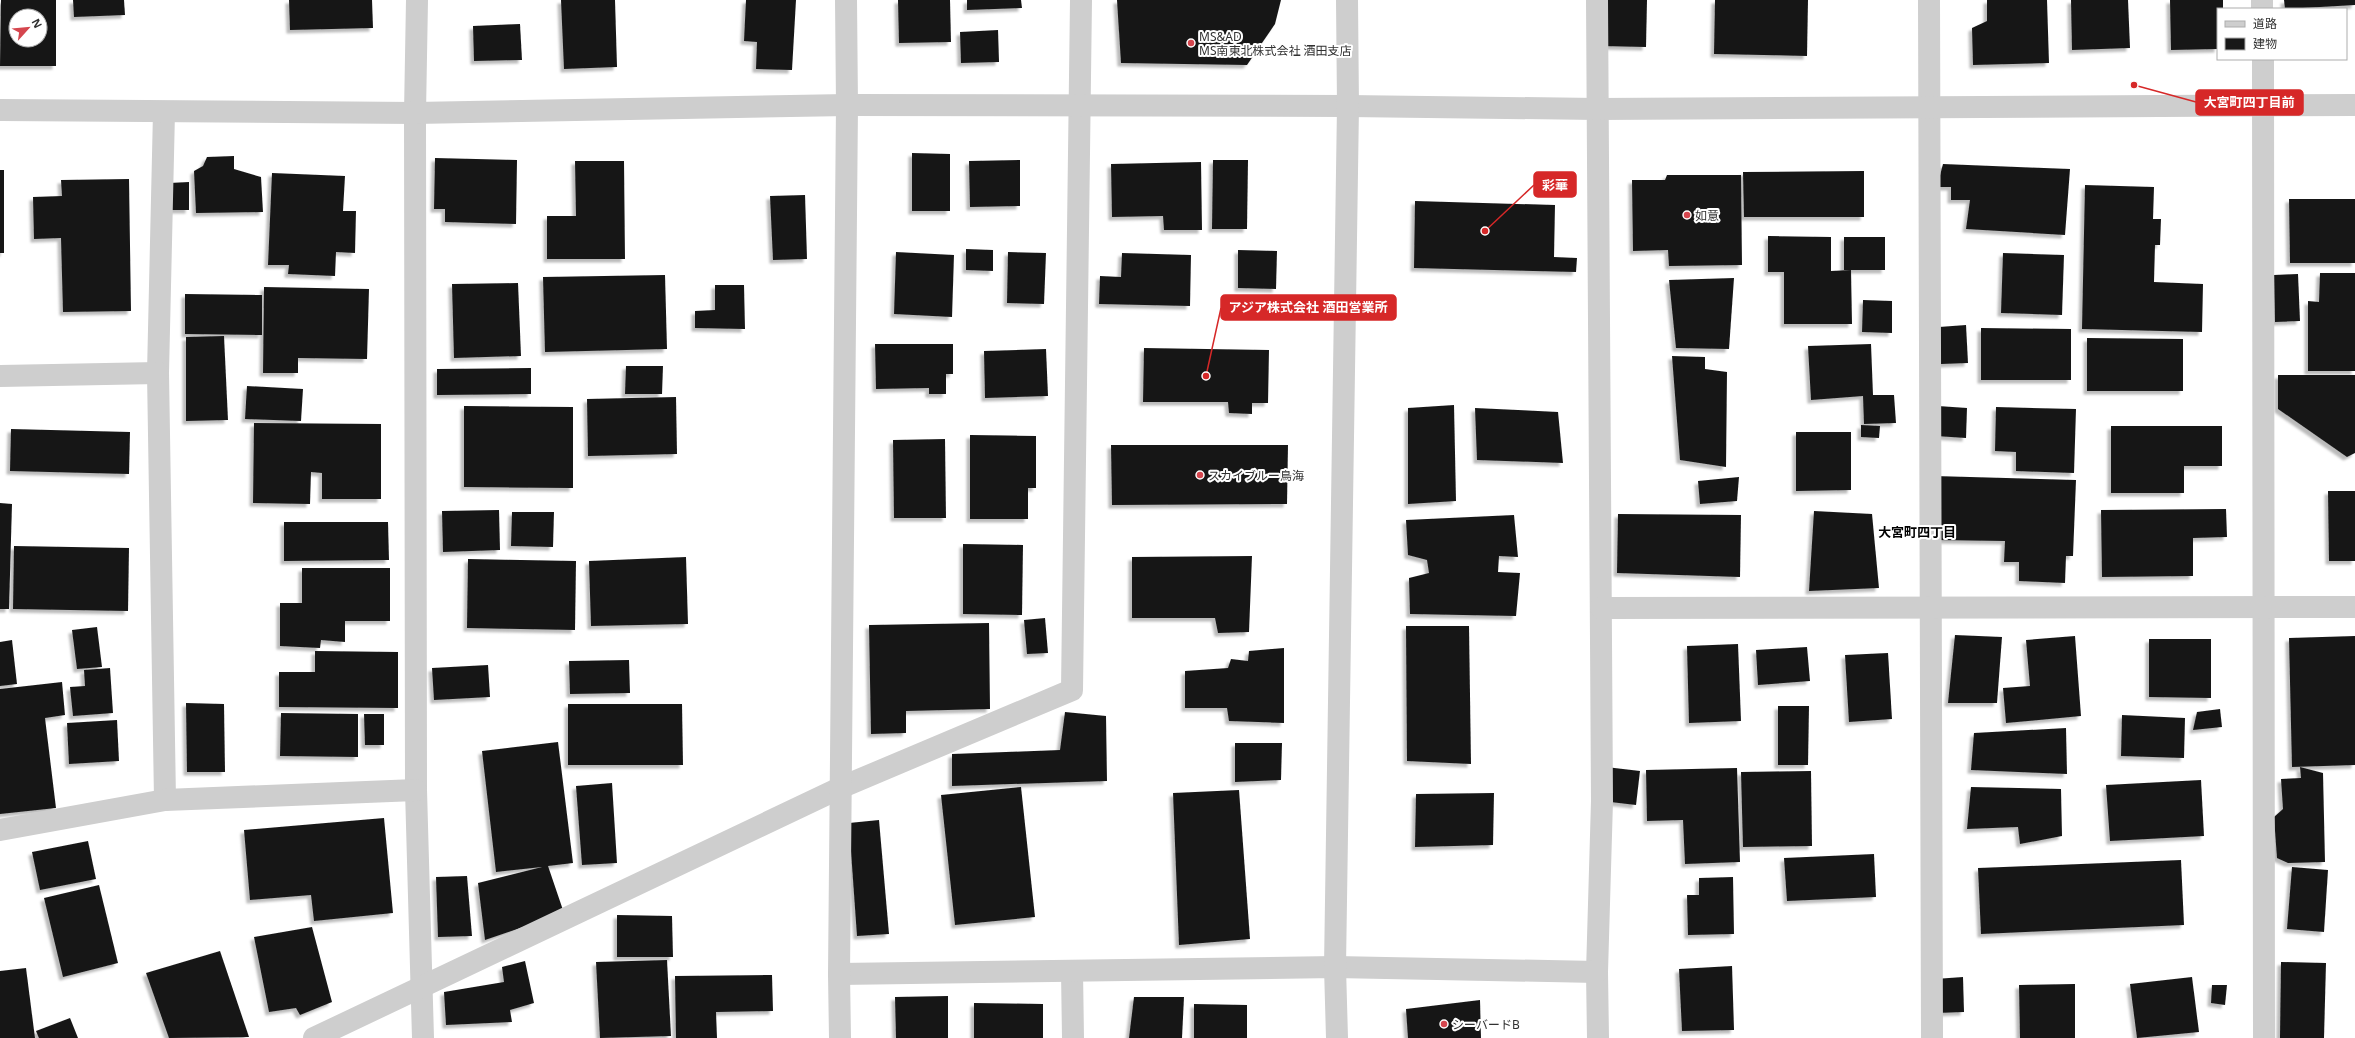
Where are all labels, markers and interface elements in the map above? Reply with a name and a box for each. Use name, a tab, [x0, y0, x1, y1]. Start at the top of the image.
north arrow	[8, 8, 48, 48]
legend	[2217, 8, 2347, 60]
text: 道路	[2253, 15, 2277, 32]
text: N	[29, 16, 46, 31]
place label: MS&AD MS南東北株式会社 酒田支店	[1199, 28, 1352, 59]
text: 建物	[2253, 35, 2277, 52]
marker: MS&AD MS南東北株式会社 酒田支店	[1186, 38, 1196, 48]
callout: 大宮町四丁目前	[2196, 90, 2303, 115]
text: 大宮町四丁目前	[2203, 93, 2295, 111]
callout: 彩華	[1534, 172, 1576, 197]
text: 彩華	[1542, 176, 1568, 194]
place label: 如意	[1695, 207, 1719, 224]
marker: 如意	[1682, 210, 1692, 220]
callout: アジア株式会社 酒田営業所	[1221, 295, 1396, 320]
text: アジア株式会社 酒田営業所	[1229, 298, 1387, 316]
place label: スカイブルー鳥海	[1208, 467, 1304, 484]
marker: スカイブルー鳥海	[1195, 470, 1205, 480]
district label: 大宮町四丁目	[1878, 523, 1956, 541]
place label: シーバードB	[1452, 1016, 1520, 1033]
marker: シーバードB	[1439, 1019, 1449, 1029]

